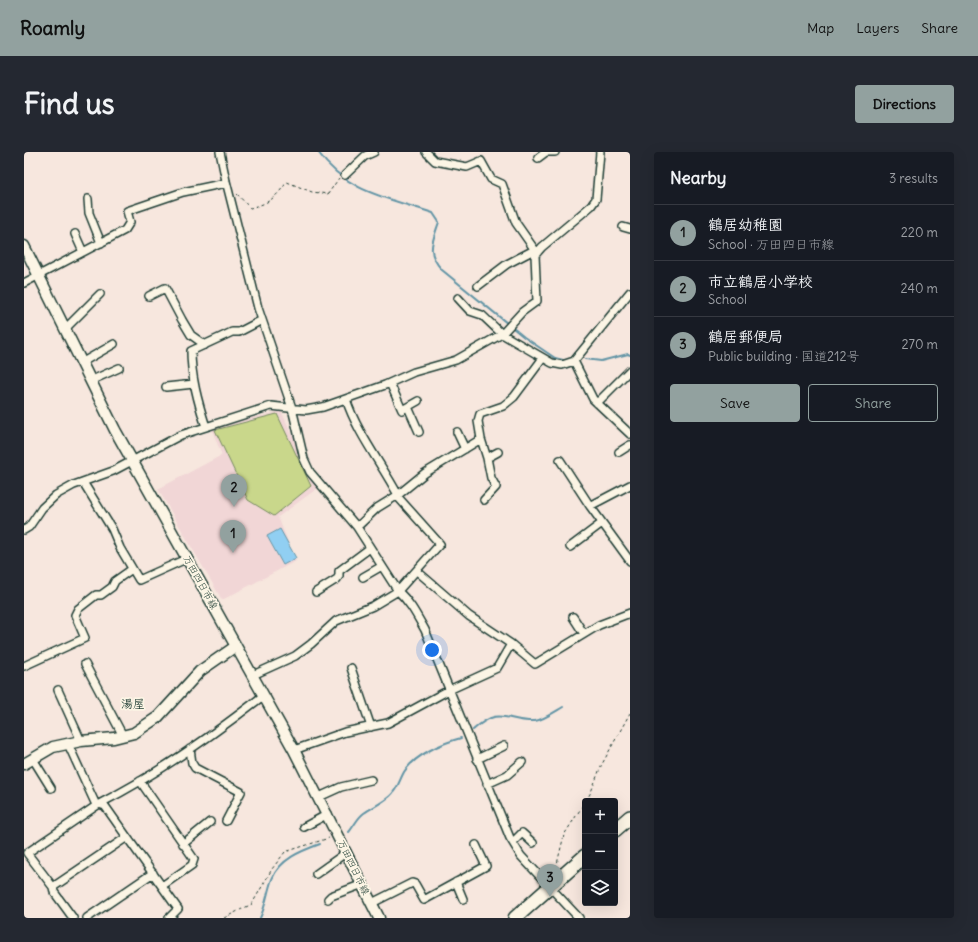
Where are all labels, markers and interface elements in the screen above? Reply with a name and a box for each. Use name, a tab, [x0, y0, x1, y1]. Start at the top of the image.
text: Roamly	[20, 16, 85, 40]
text: Map	[807, 19, 834, 37]
text: Layers	[856, 19, 899, 37]
text: Share	[921, 19, 958, 37]
button: Directions	[855, 85, 954, 123]
text: Find us	[24, 86, 115, 122]
text: Nearby	[670, 167, 726, 189]
text: 3 results	[889, 170, 938, 187]
text: 鶴居幼稚園	[708, 215, 783, 234]
text: 1	[680, 224, 686, 241]
text: 220 m	[901, 224, 938, 241]
text: School · 万田四日市線	[708, 236, 834, 253]
text: 市立鶴居小学校	[708, 272, 813, 291]
text: 2	[679, 280, 687, 297]
text: 240 m	[901, 280, 938, 297]
text: School	[708, 291, 747, 308]
text: 鶴居郵便局	[708, 327, 783, 346]
text: 3	[679, 336, 687, 353]
text: 270 m	[901, 336, 938, 353]
text: Public building · 国道212号	[708, 348, 860, 365]
button: Save	[670, 384, 800, 422]
button: Share	[808, 384, 938, 422]
pin: 2	[221, 474, 247, 507]
pin: 1	[220, 520, 246, 553]
street label: 万田四日市線	[180, 553, 221, 612]
your location	[422, 640, 442, 660]
district label: 湯屋	[121, 696, 145, 711]
map controls	[582, 798, 618, 906]
button: +	[582, 798, 618, 834]
button: −	[582, 834, 618, 870]
street label: 万田四日市線	[335, 837, 373, 897]
pin: 3	[537, 864, 563, 897]
button: layers	[582, 870, 618, 906]

